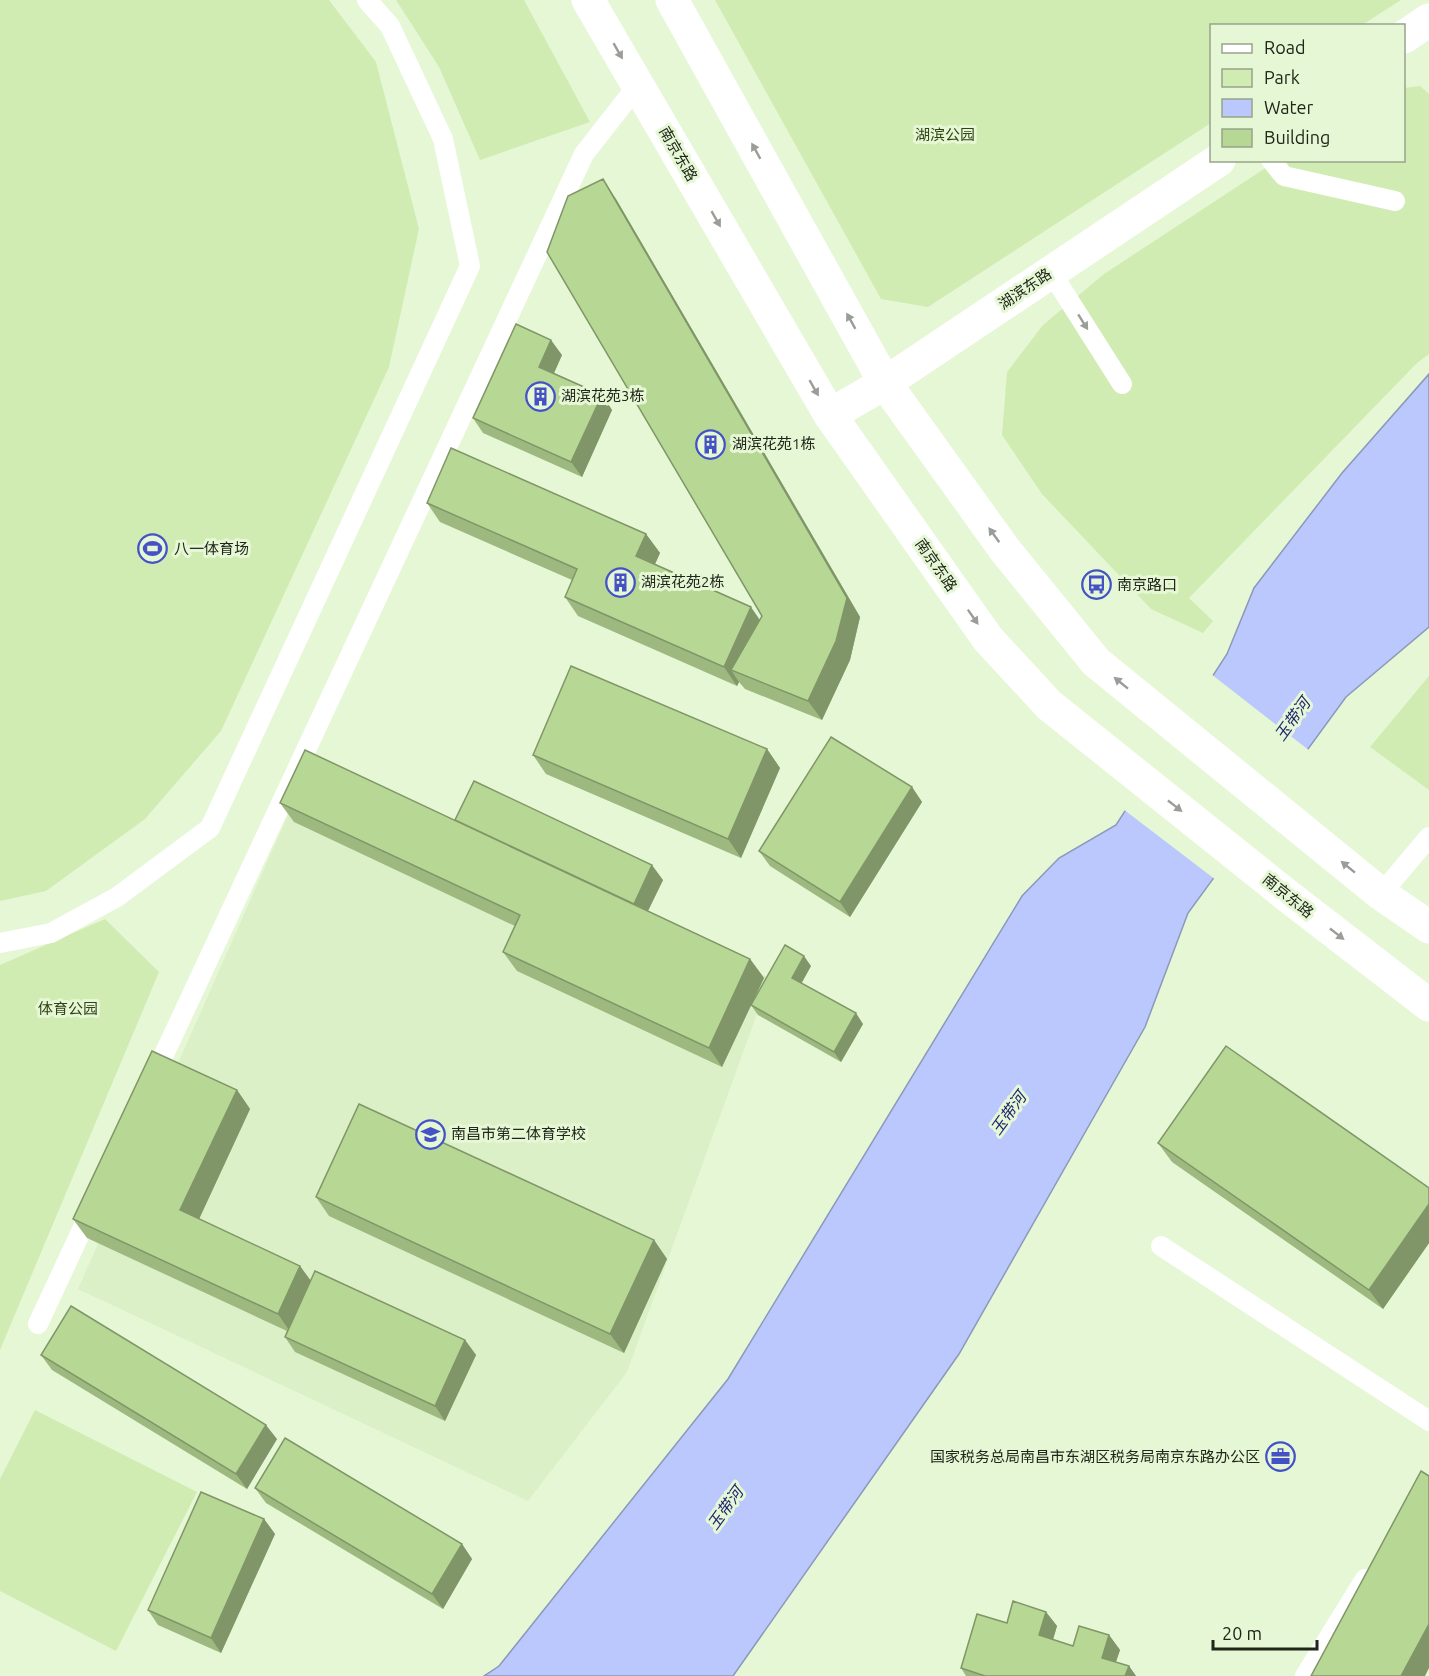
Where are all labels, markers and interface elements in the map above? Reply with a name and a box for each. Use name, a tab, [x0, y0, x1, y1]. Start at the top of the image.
legend	[1210, 24, 1405, 162]
text: Road	[1264, 37, 1306, 57]
one-way arrow	[613, 42, 623, 59]
text: Park	[1264, 67, 1300, 87]
text: Water	[1264, 97, 1314, 117]
street label: 南京东路	[656, 124, 701, 184]
park label: 湖滨公园	[915, 126, 975, 143]
text: Building	[1264, 127, 1330, 147]
one-way arrow	[751, 142, 761, 159]
one-way arrow	[711, 211, 721, 228]
street label: 湖滨东路	[995, 265, 1054, 312]
one-way arrow	[846, 313, 856, 330]
one-way arrow	[1077, 314, 1088, 330]
one-way arrow	[809, 379, 819, 396]
building icon: 湖滨花苑3栋	[524, 380, 556, 412]
place label: 湖滨花苑3栋	[561, 387, 644, 404]
building icon: 湖滨花苑1栋	[695, 428, 727, 460]
place label: 湖滨花苑1栋	[732, 435, 815, 452]
one-way arrow	[988, 528, 1000, 544]
sports icon: 八一体育场	[137, 533, 169, 565]
street label: 南京东路	[912, 535, 961, 594]
place label: 八一体育场	[174, 540, 249, 557]
building icon: 湖滨花苑2栋	[604, 566, 636, 598]
bus stop icon: 南京路口	[1080, 569, 1112, 601]
place label: 湖滨花苑2栋	[641, 573, 724, 590]
place label: 南京路口	[1117, 576, 1177, 593]
one-way arrow	[967, 609, 978, 625]
one-way arrow	[1113, 676, 1129, 689]
water label: 玉带河	[1271, 692, 1315, 744]
one-way arrow	[1168, 799, 1183, 811]
one-way arrow	[1341, 861, 1356, 874]
street label: 南京东路	[1260, 870, 1317, 921]
one-way arrow	[1329, 928, 1345, 941]
park label: 体育公园	[38, 1000, 98, 1017]
water label: 玉带河	[987, 1086, 1031, 1138]
school or university icon: 南昌市第二体育学校	[414, 1118, 446, 1150]
place label: 南昌市第二体育学校	[451, 1125, 586, 1142]
office icon: 国家税务总局南昌市东湖区税务局南京东路办公区	[1265, 1441, 1297, 1473]
place label: 国家税务总局南昌市东湖区税务局南京东路办公区	[930, 1448, 1260, 1465]
water label: 玉带河	[704, 1481, 748, 1533]
scale bar	[1213, 1613, 1316, 1651]
text: 20 m	[1222, 1623, 1262, 1643]

